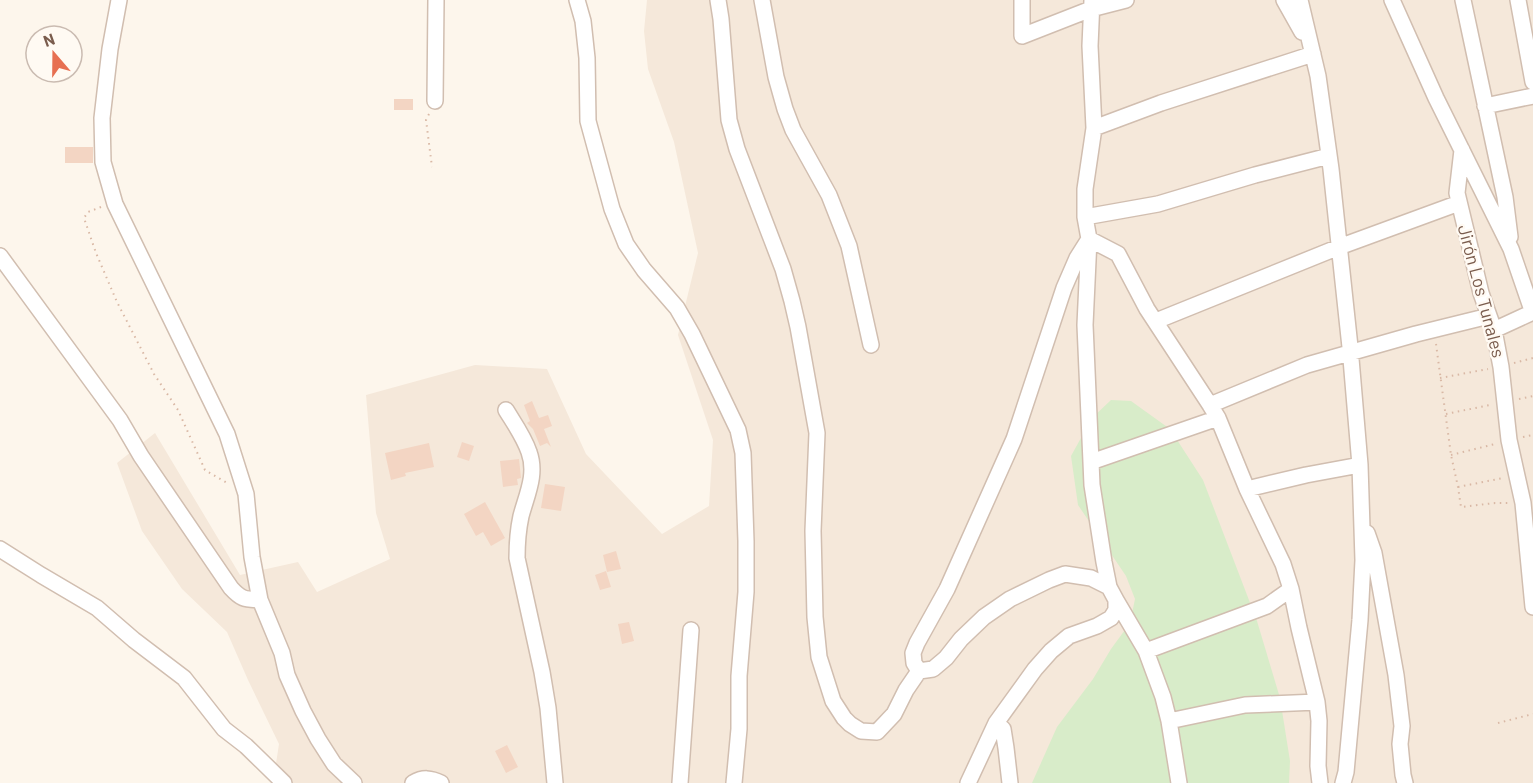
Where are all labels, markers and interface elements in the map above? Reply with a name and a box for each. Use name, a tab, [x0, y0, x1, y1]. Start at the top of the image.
north arrow	[24, 24, 84, 84]
text: N	[40, 29, 57, 50]
street label: Jirón Los Tunales	[1454, 222, 1510, 360]

